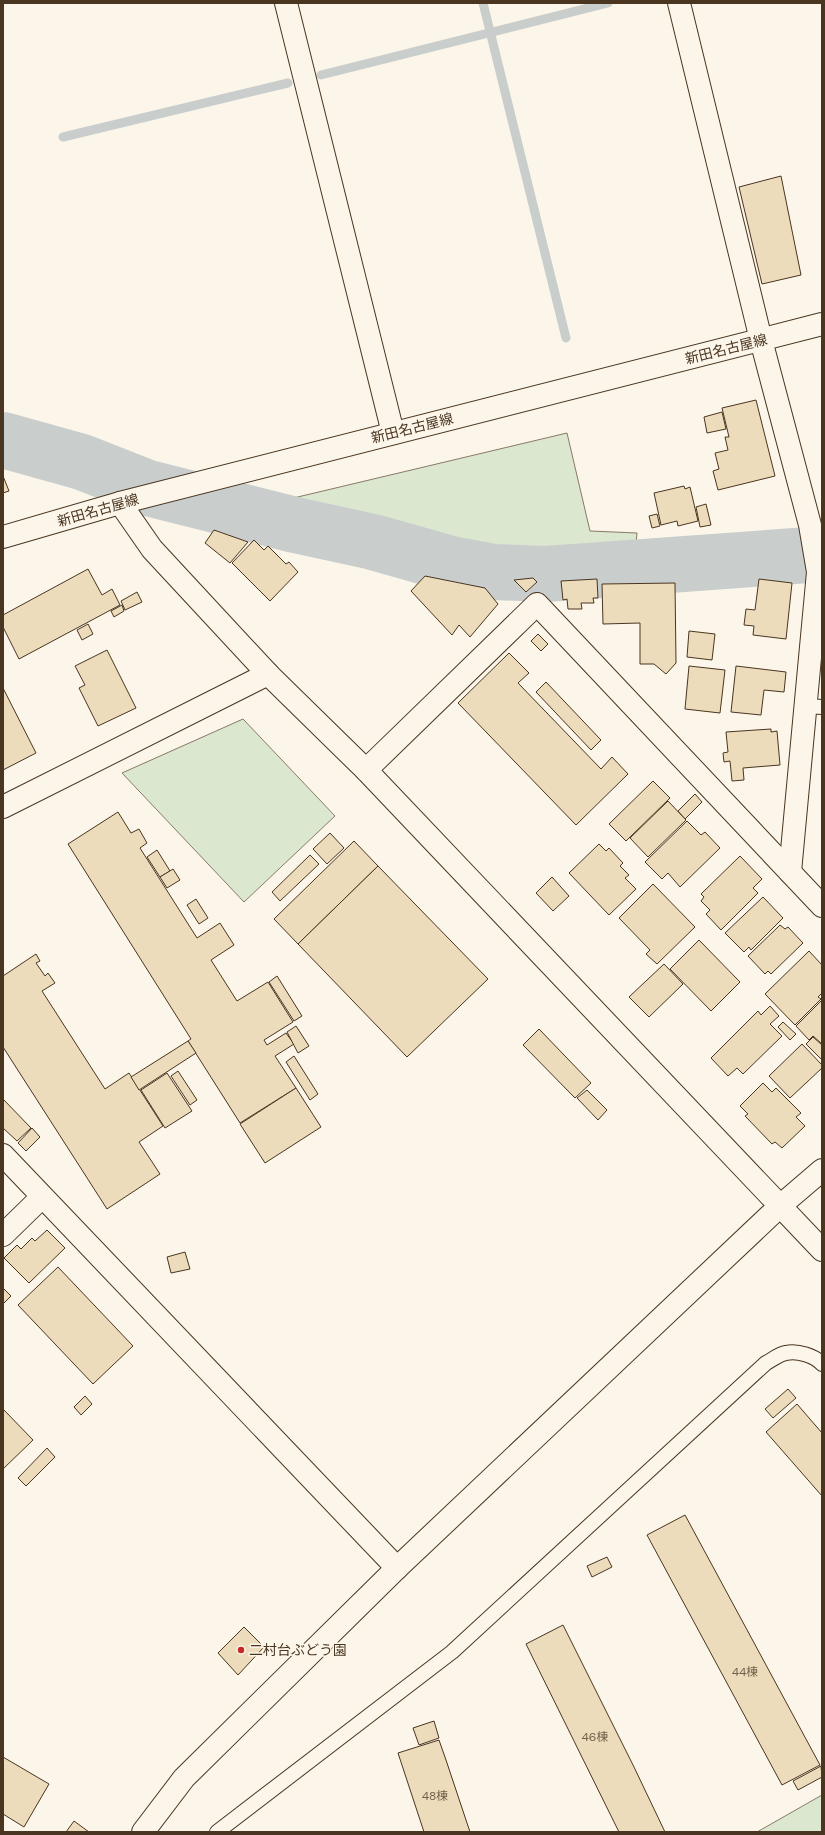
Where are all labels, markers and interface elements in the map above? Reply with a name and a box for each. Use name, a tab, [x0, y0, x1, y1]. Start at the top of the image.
street label: 新田名古屋線	[683, 330, 769, 368]
street label: 新田名古屋線	[369, 409, 455, 447]
street label: 新田名古屋線	[55, 490, 141, 530]
place label: 二村台ぶどう園	[249, 1641, 347, 1659]
marker: 二村台ぶどう園	[236, 1645, 246, 1655]
house number: 44棟	[732, 1664, 758, 1680]
house number: 46棟	[582, 1729, 608, 1745]
house number: 48棟	[422, 1788, 448, 1804]

